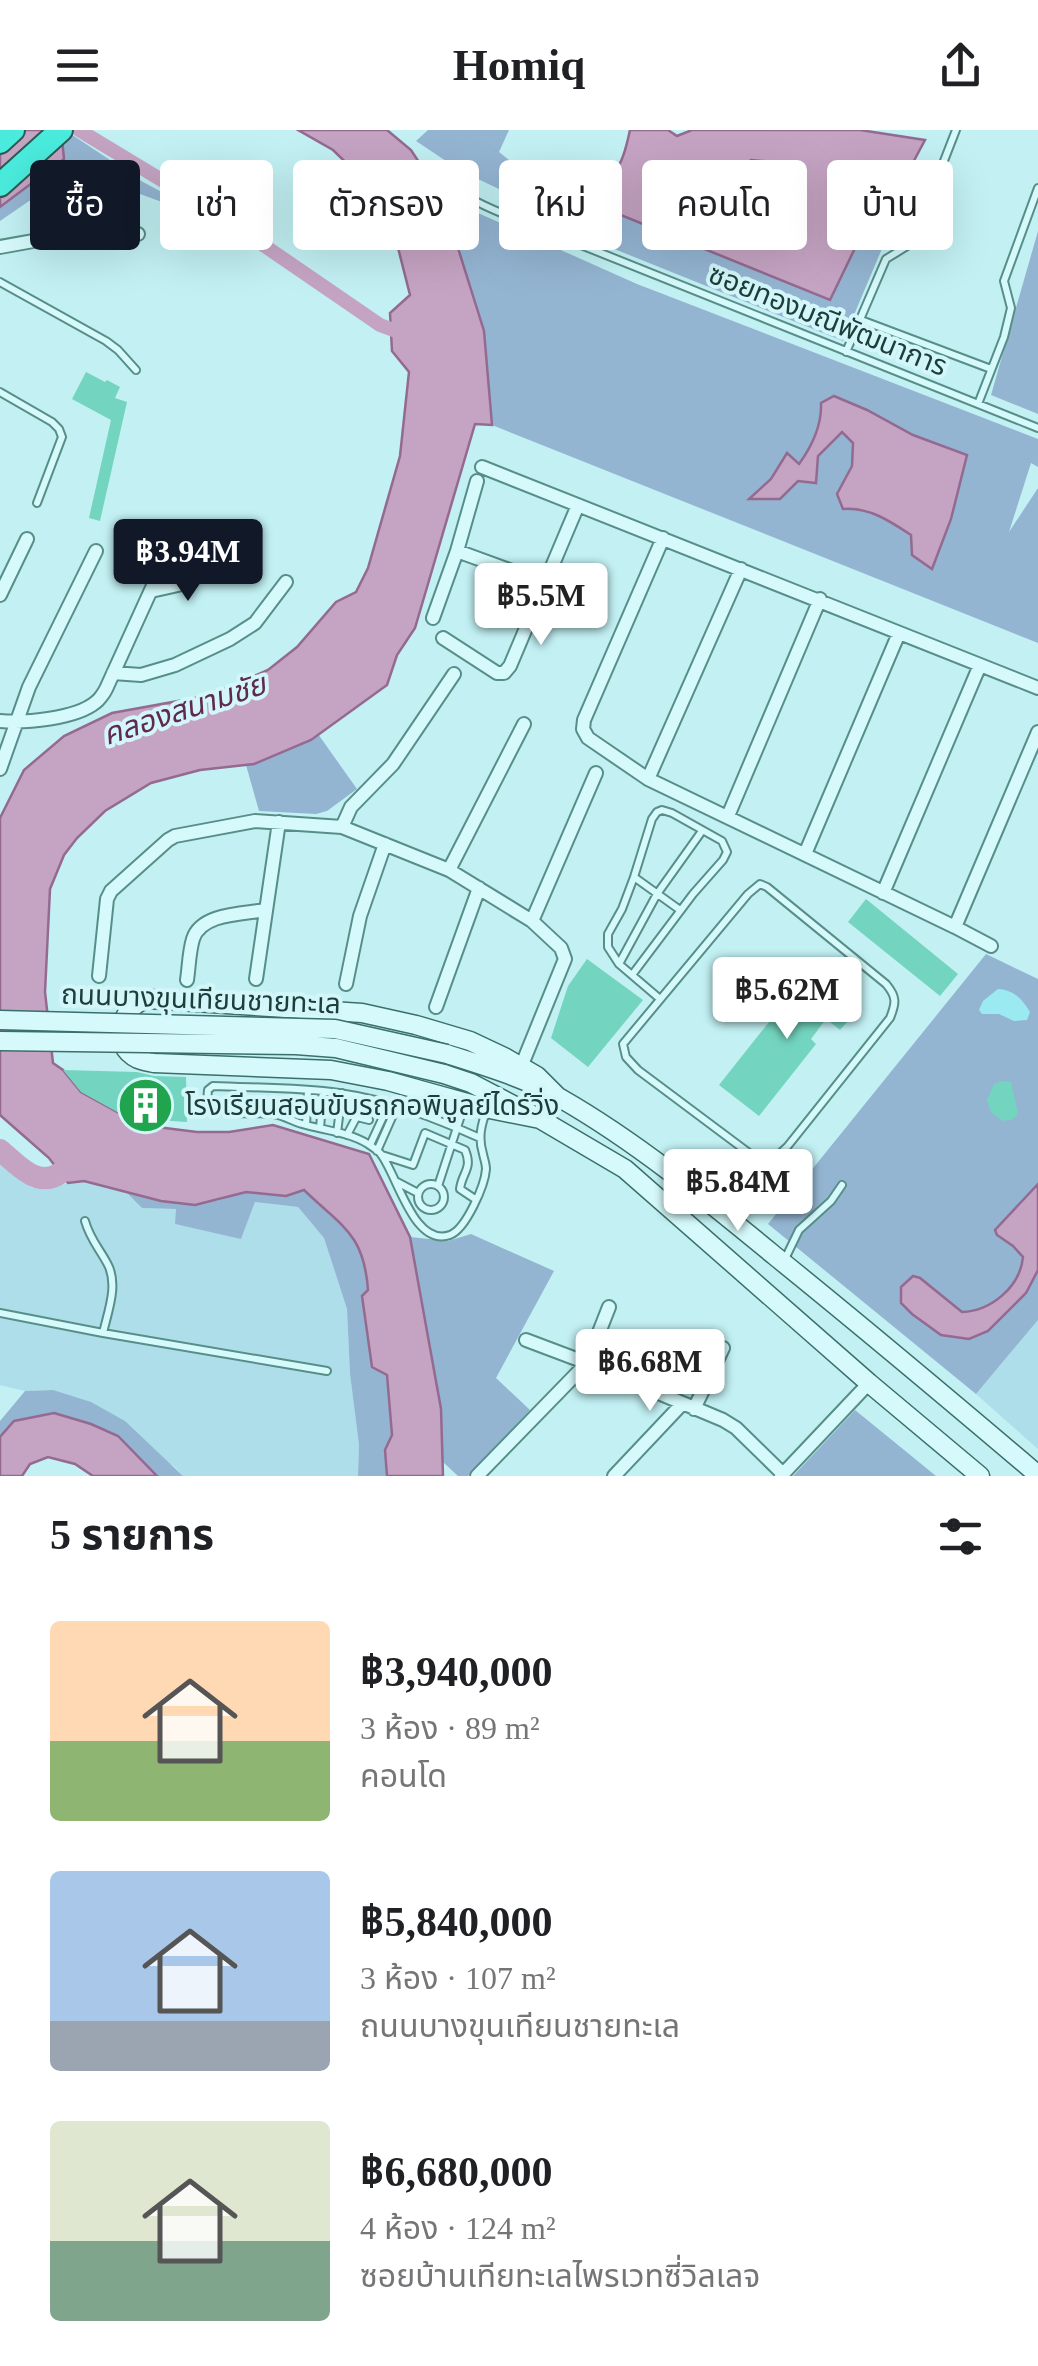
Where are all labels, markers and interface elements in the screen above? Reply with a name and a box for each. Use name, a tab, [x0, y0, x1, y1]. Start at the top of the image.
icon: menu	[50, 38, 105, 93]
icon: share	[933, 38, 988, 93]
text: Homiq	[453, 40, 585, 90]
chip: ซื้อ	[30, 160, 140, 250]
chip: เช่า	[160, 160, 273, 250]
chip: ตัวกรอง	[293, 160, 479, 250]
chip: ใหม่	[499, 160, 622, 250]
chip: คอนโด	[642, 160, 807, 250]
chip: บ้าน	[827, 160, 953, 250]
street label: ซอยทองมณีพัฒนาการ	[704, 258, 952, 382]
pin: ฿3.94M	[107, 519, 269, 604]
text: ฿3.94M	[136, 533, 240, 569]
pin: ฿5.5M	[471, 563, 611, 648]
text: ฿5.5M	[497, 577, 585, 613]
water label: คลองสนามชัย	[98, 666, 272, 751]
pin: ฿5.62M	[706, 957, 868, 1042]
text: ฿5.62M	[735, 971, 839, 1007]
street label: ถนนบางขุนเทียนชายทะเล	[61, 979, 341, 1020]
building icon: โรงเรียนสอนขับรถกอพิบูลย์ไดร์วิ่ง	[116, 1075, 176, 1135]
place label: โรงเรียนสอนขับรถกอพิบูลย์ไดร์วิ่ง	[185, 1087, 559, 1123]
pin: ฿5.84M	[657, 1149, 819, 1234]
text: ฿5.84M	[686, 1163, 790, 1199]
pin: ฿6.68M	[569, 1329, 731, 1414]
text: ฿6.68M	[598, 1343, 702, 1379]
icon: filters	[933, 1509, 988, 1564]
text: 5 รายการ	[50, 1512, 214, 1558]
text: ฿3,940,000	[360, 1649, 552, 1695]
icon: home	[130, 1661, 250, 1781]
text: 3 ห้อง · 89 m²	[360, 1710, 539, 1746]
text: คอนโด	[360, 1758, 447, 1794]
text: ฿5,840,000	[360, 1899, 552, 1945]
icon: home	[130, 1911, 250, 2031]
text: 3 ห้อง · 107 m²	[360, 1960, 555, 1996]
text: ถนนบางขุนเทียนชายทะเล	[360, 2008, 680, 2044]
text: ฿6,680,000	[360, 2149, 552, 2195]
icon: home	[130, 2161, 250, 2281]
text: 4 ห้อง · 124 m²	[360, 2210, 555, 2246]
text: ซอยบ้านเทียทะเลไพรเวทซี่วิลเลจ	[360, 2258, 760, 2294]

